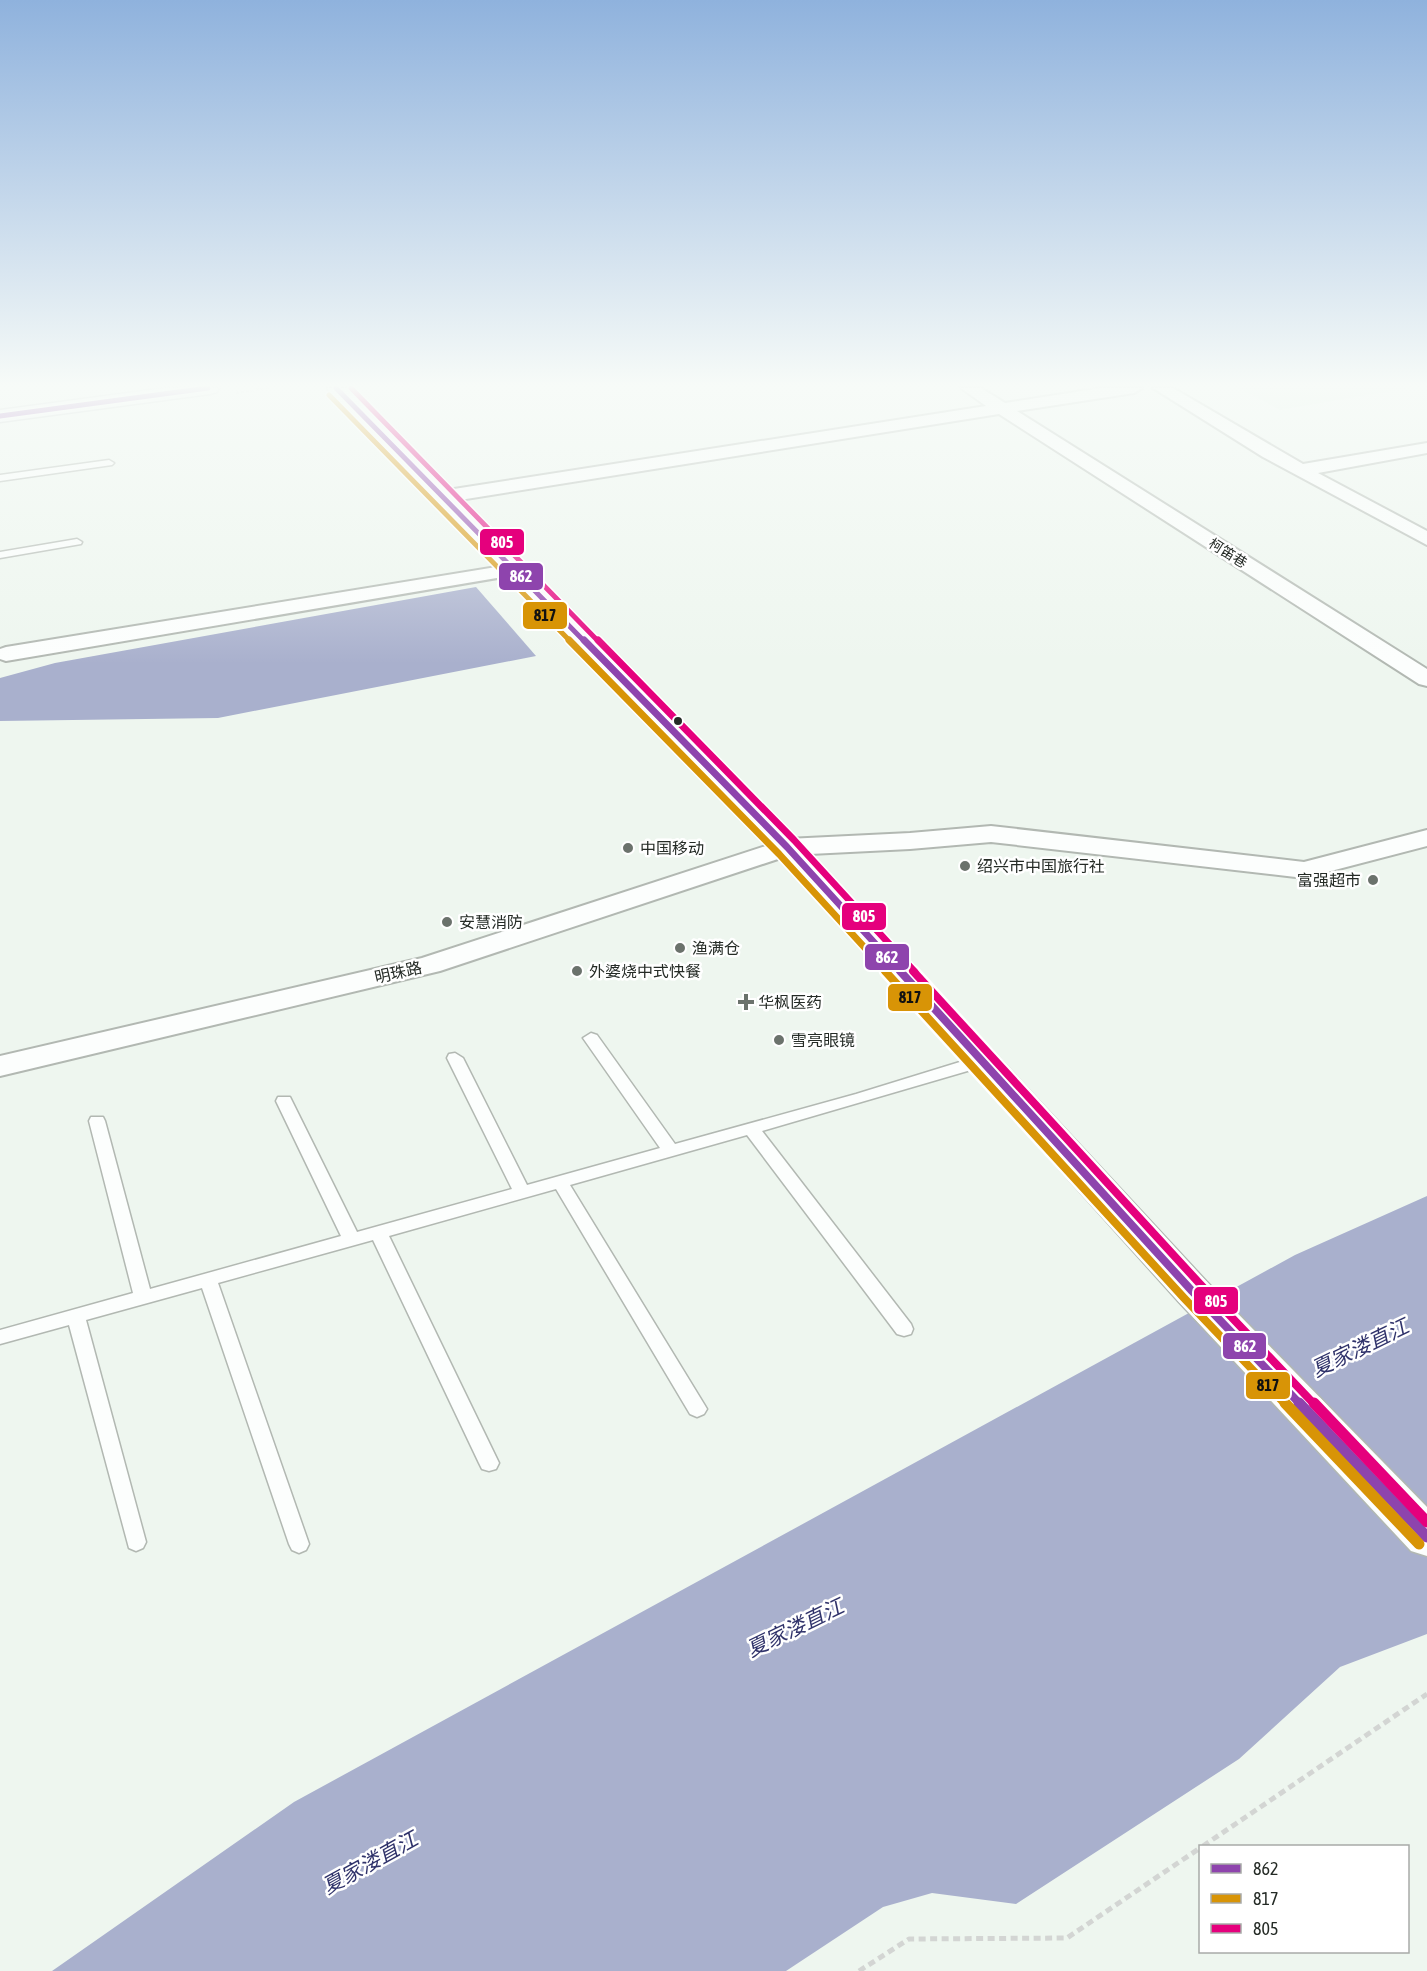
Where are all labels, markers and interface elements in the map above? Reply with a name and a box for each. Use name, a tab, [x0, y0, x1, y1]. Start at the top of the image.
line badge: 805	[479, 528, 525, 556]
text: 805	[491, 533, 514, 551]
street label: 柯笛巷	[1206, 535, 1250, 571]
line badge: 862	[498, 562, 544, 591]
text: 862	[510, 567, 532, 585]
line badge: 817	[522, 601, 568, 630]
text: 817	[534, 606, 556, 624]
unlabelled marker	[672, 715, 684, 727]
place label: 中国移动	[640, 839, 704, 857]
marker: 中国移动	[621, 841, 635, 855]
place label: 绍兴市中国旅行社	[977, 857, 1105, 875]
marker: 绍兴市中国旅行社	[958, 859, 972, 873]
place label: 富强超市	[1297, 871, 1361, 889]
marker: 富强超市	[1366, 873, 1380, 887]
line badge: 805	[841, 902, 887, 931]
text: 805	[853, 907, 876, 925]
place label: 安慧消防	[459, 913, 523, 931]
marker: 安慧消防	[440, 915, 454, 929]
place label: 渔满仓	[692, 939, 740, 957]
marker: 渔满仓	[673, 941, 687, 955]
line badge: 862	[864, 943, 910, 971]
text: 862	[876, 948, 898, 966]
street label: 明珠路	[373, 958, 423, 986]
place label: 外婆烧中式快餐	[589, 962, 701, 980]
marker: 外婆烧中式快餐	[570, 964, 584, 978]
line badge: 817	[887, 983, 933, 1012]
text: 817	[899, 988, 921, 1006]
place label: 华枫医药	[758, 993, 822, 1011]
marker: 华枫医药	[739, 995, 753, 1009]
place label: 雪亮眼镜	[791, 1031, 855, 1049]
marker: 雪亮眼镜	[772, 1033, 786, 1047]
line badge: 805	[1193, 1286, 1239, 1315]
text: 805	[1205, 1292, 1228, 1310]
water label: 夏家溇直江	[1307, 1312, 1414, 1381]
line badge: 862	[1222, 1332, 1267, 1360]
text: 862	[1234, 1337, 1256, 1355]
line badge: 817	[1245, 1371, 1291, 1400]
text: 817	[1257, 1376, 1279, 1394]
water label: 夏家溇直江	[742, 1592, 849, 1661]
water label: 夏家溇直江	[318, 1825, 423, 1898]
legend	[1199, 1845, 1409, 1953]
text: 862	[1253, 1858, 1278, 1879]
text: 817	[1253, 1888, 1278, 1909]
text: 805	[1253, 1918, 1278, 1939]

